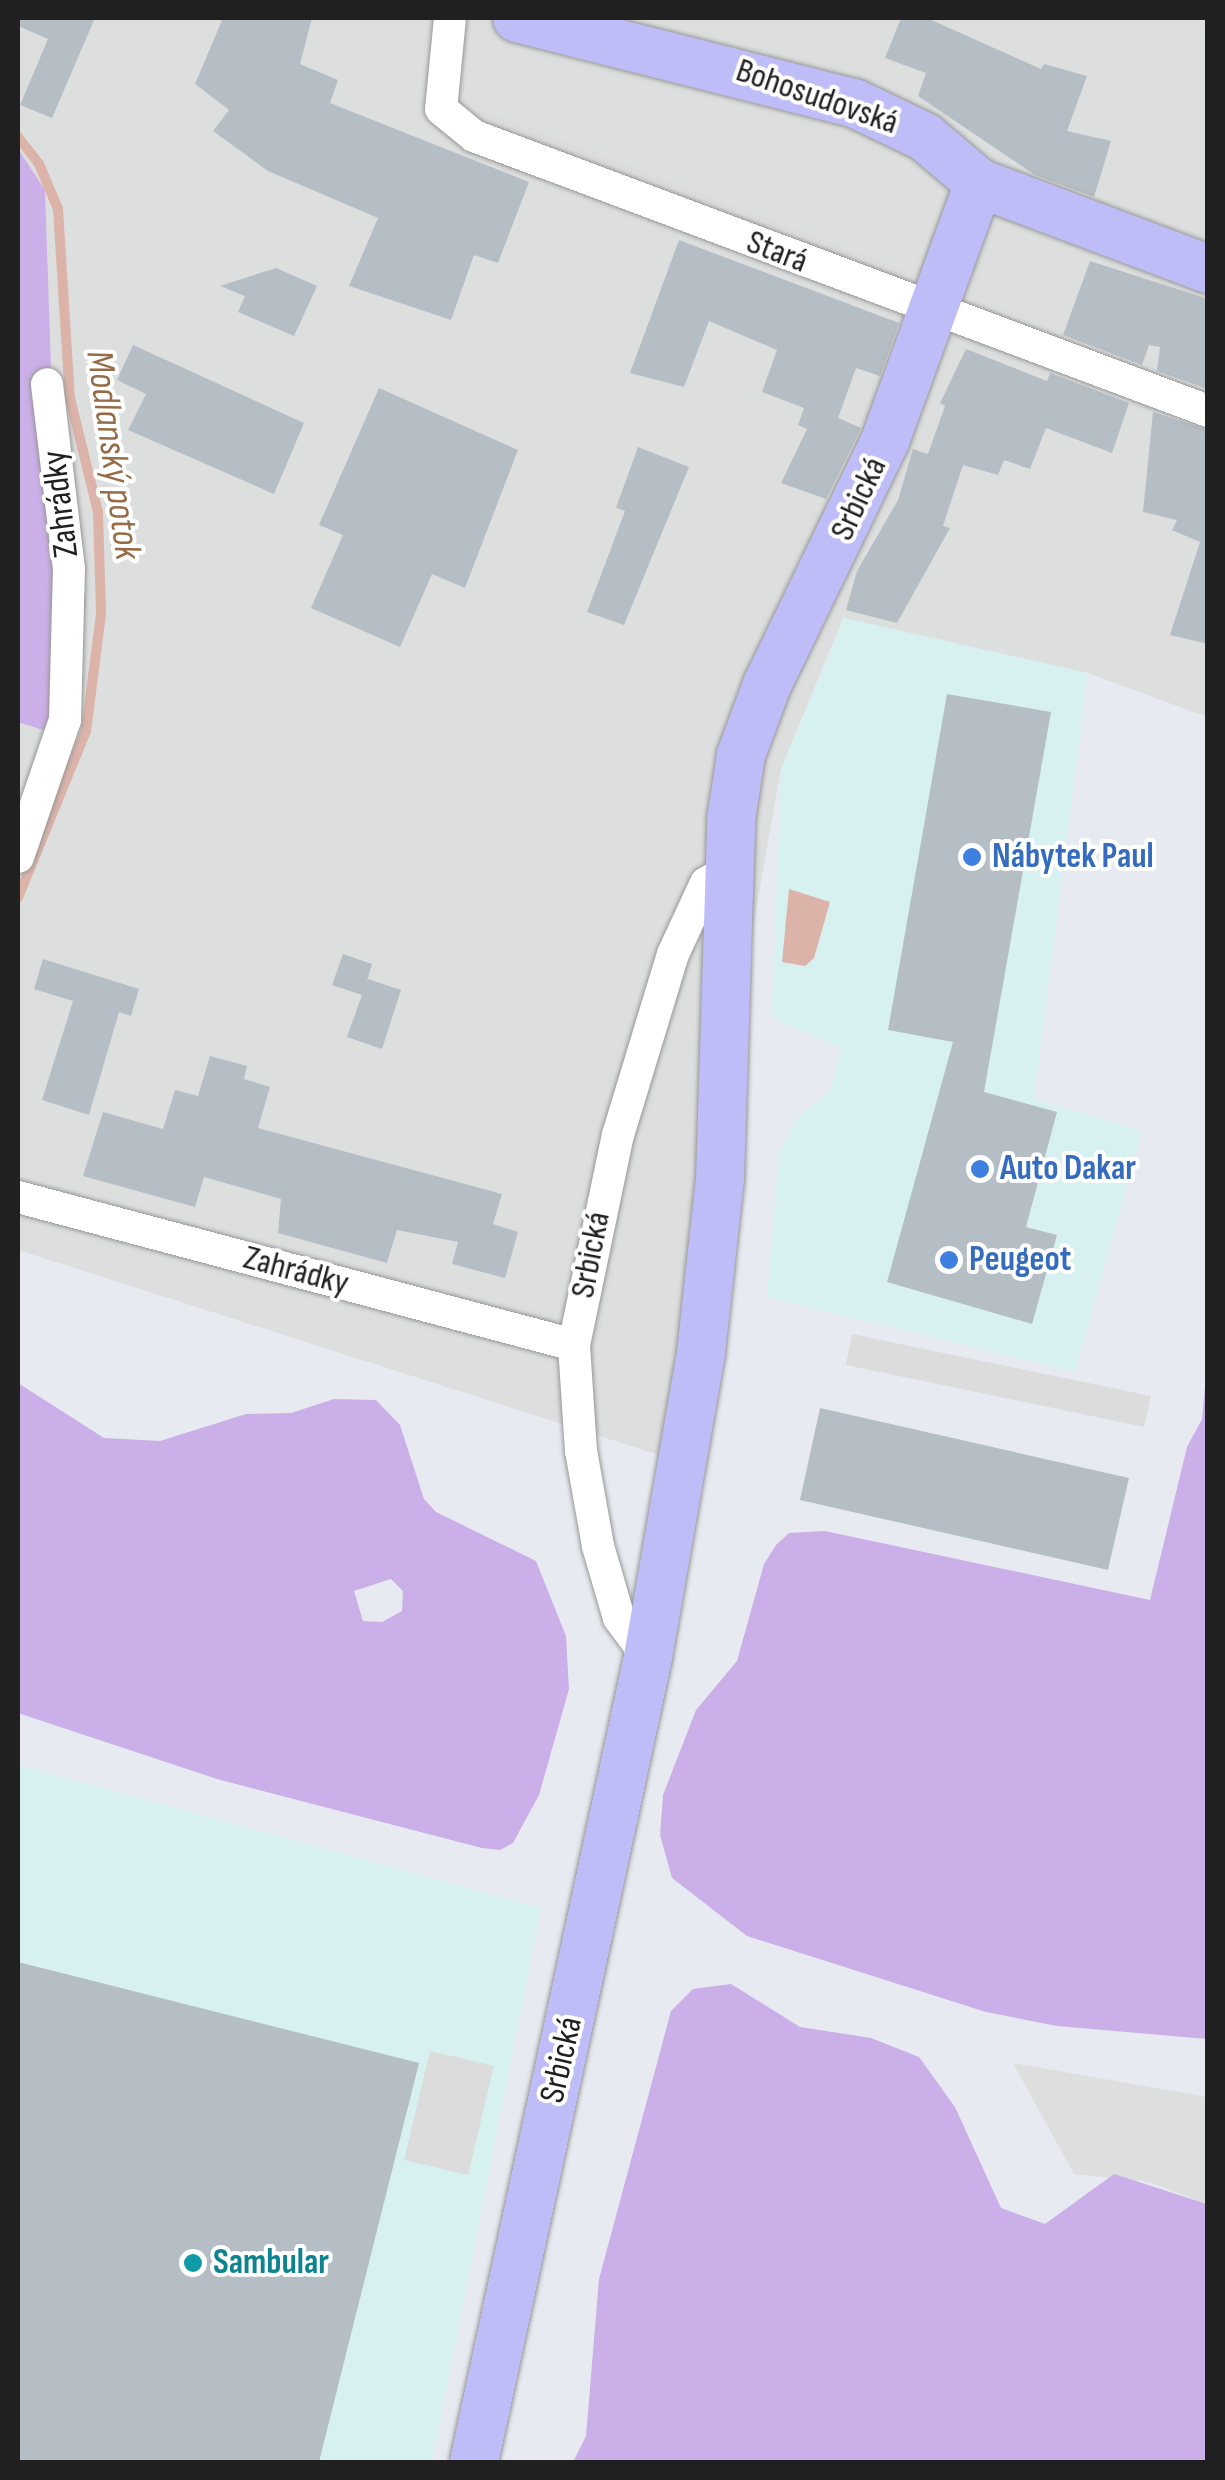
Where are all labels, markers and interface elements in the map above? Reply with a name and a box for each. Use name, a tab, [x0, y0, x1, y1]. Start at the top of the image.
street label: Bohosudovská	[730, 50, 904, 144]
street label: Stará	[741, 221, 813, 283]
water label: Modlanský potok	[76, 348, 150, 562]
street label: Zahrádky	[34, 448, 88, 560]
street label: Srbická	[822, 451, 896, 547]
place label: Nábytek Paul	[992, 836, 1154, 878]
marker: Nábytek Paul	[961, 846, 983, 868]
place label: Auto Dakar	[1000, 1148, 1136, 1190]
marker: Auto Dakar	[969, 1158, 991, 1180]
street label: Srbická	[562, 1208, 620, 1302]
street label: Zahrádky	[239, 1237, 353, 1305]
place label: Peugeot	[969, 1239, 1071, 1281]
marker: Peugeot	[938, 1249, 960, 1271]
street label: Srbická	[532, 2013, 592, 2107]
place label: Sambular	[213, 2242, 329, 2284]
marker: Sambular	[182, 2252, 204, 2274]

